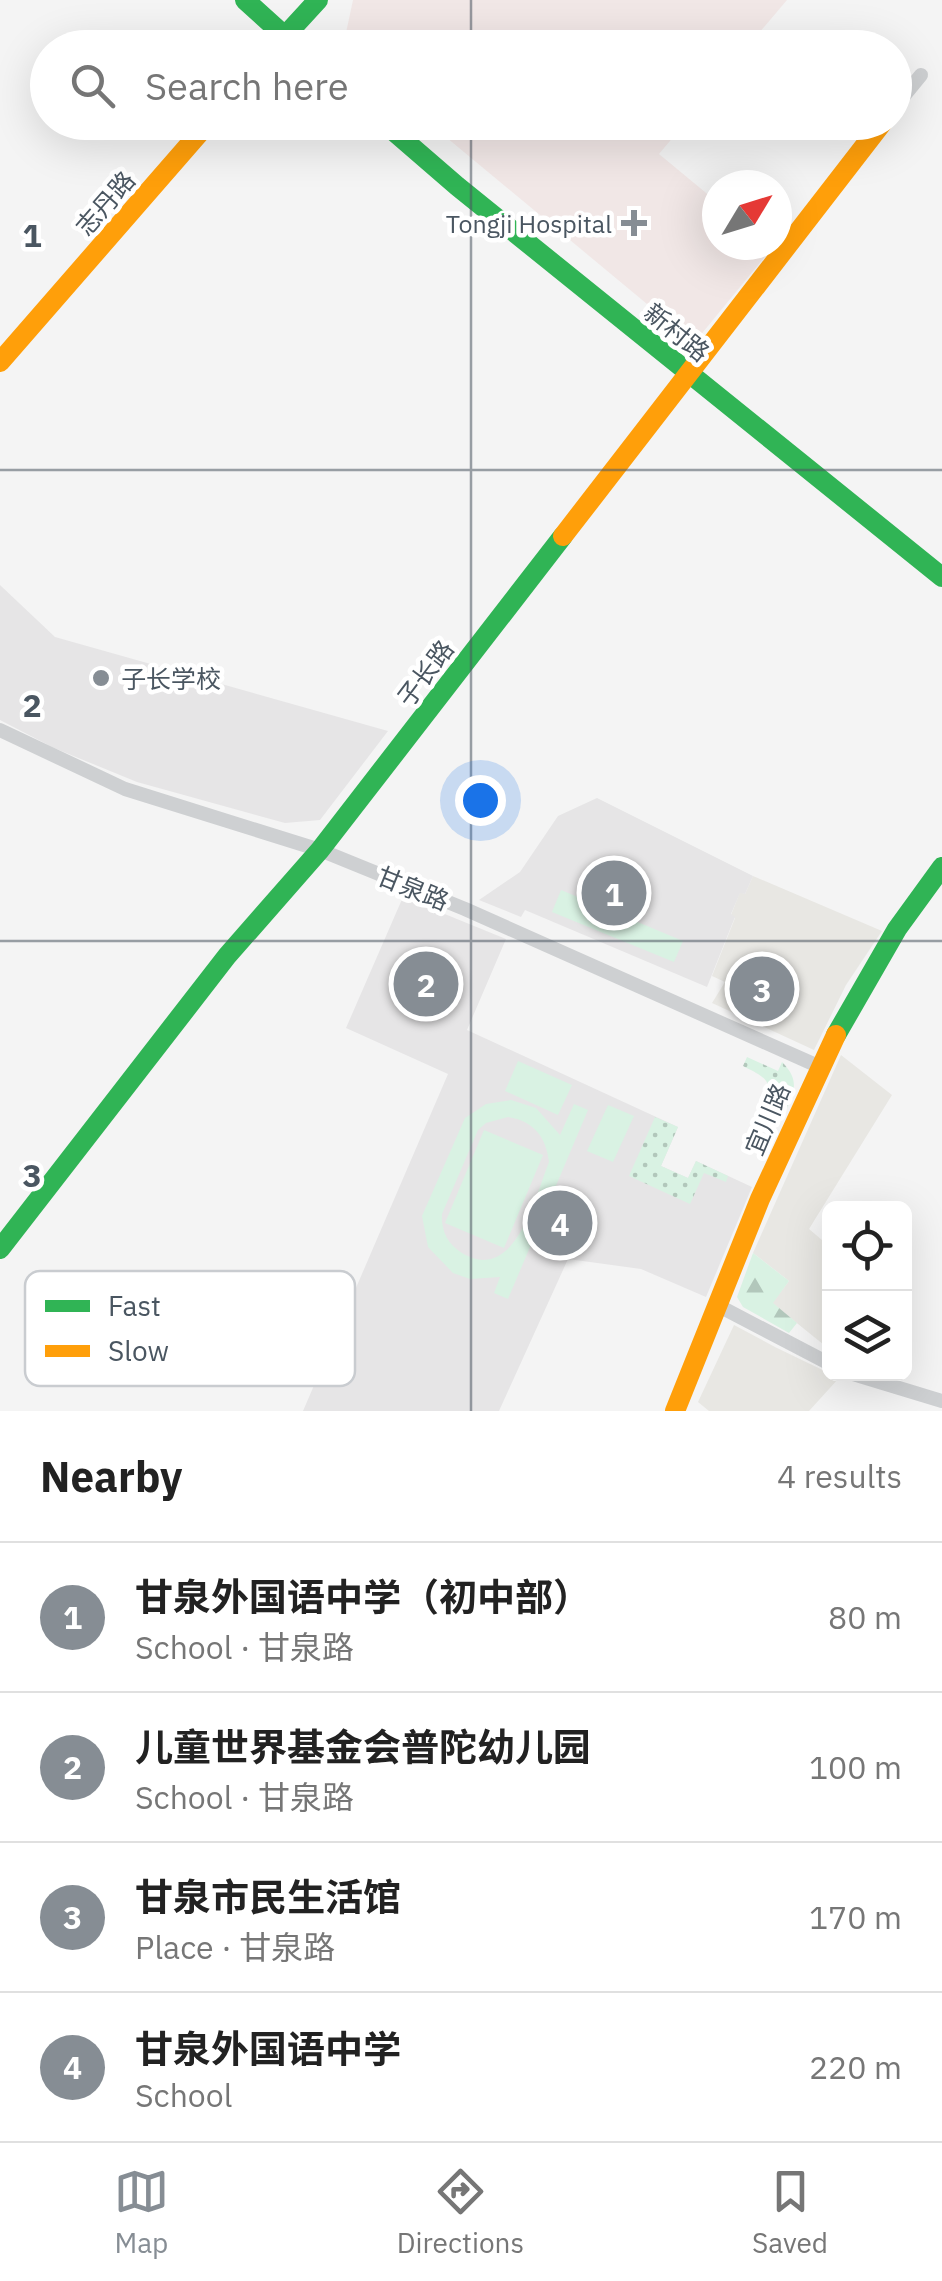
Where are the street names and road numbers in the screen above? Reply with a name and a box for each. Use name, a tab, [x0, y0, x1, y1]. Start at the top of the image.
street label: 志丹路	[68, 164, 142, 242]
street label: 新村路	[637, 296, 717, 368]
street label: 子长路	[389, 633, 461, 713]
street label: 甘泉路	[372, 859, 454, 917]
street label: 宜川路	[737, 1078, 797, 1160]

